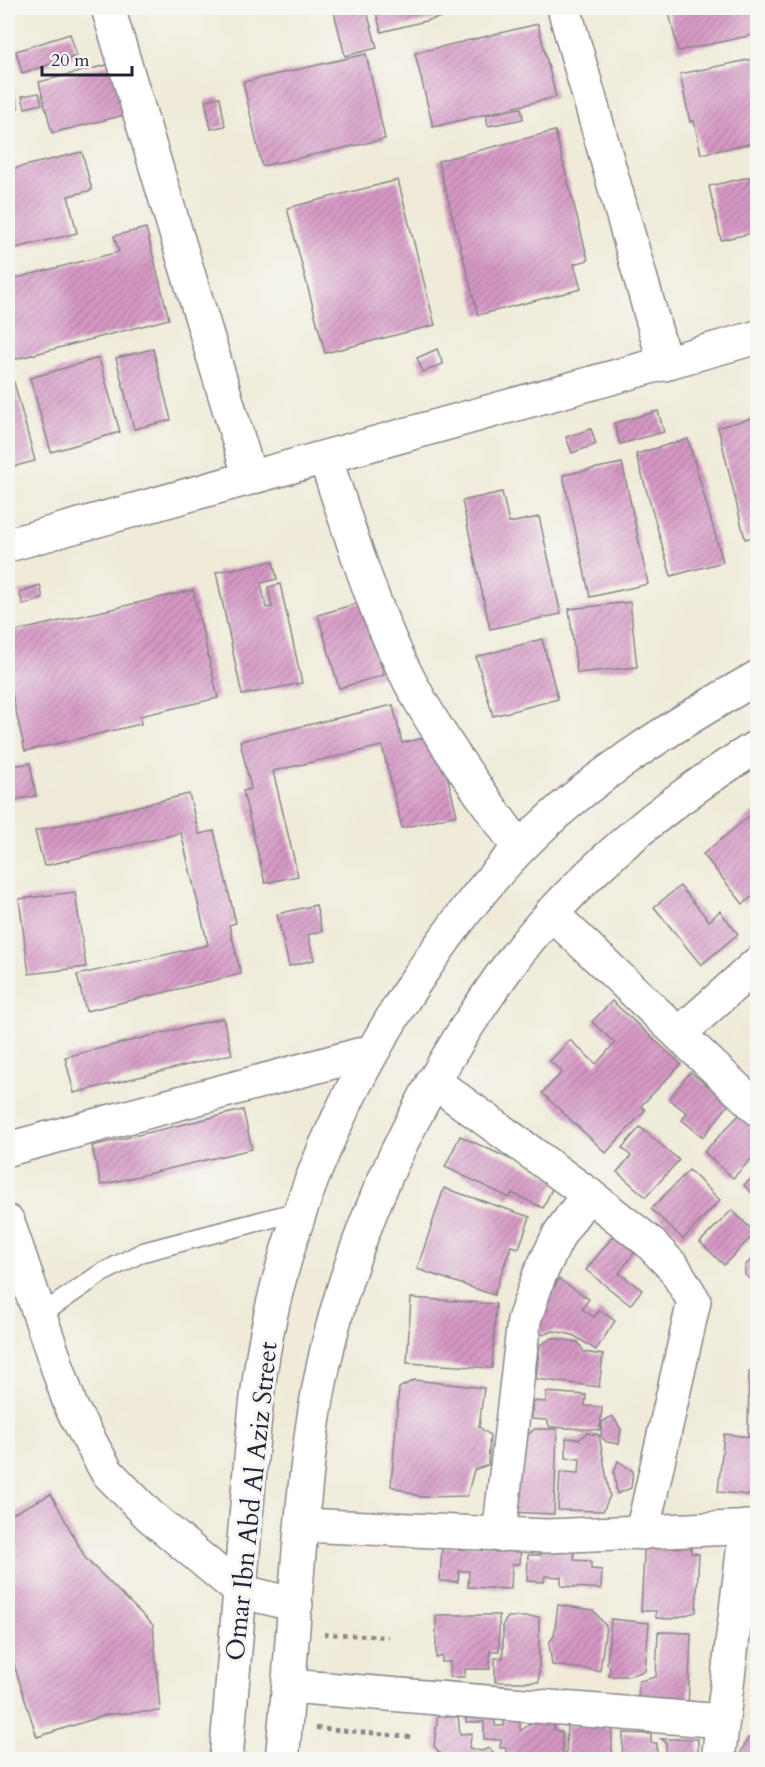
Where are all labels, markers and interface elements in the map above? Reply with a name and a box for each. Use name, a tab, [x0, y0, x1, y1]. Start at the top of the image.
scale bar	[42, 39, 132, 77]
text: 20 m	[51, 48, 90, 73]
street label: Omar Ibn Abd Al Aziz Street	[217, 1340, 286, 1662]

